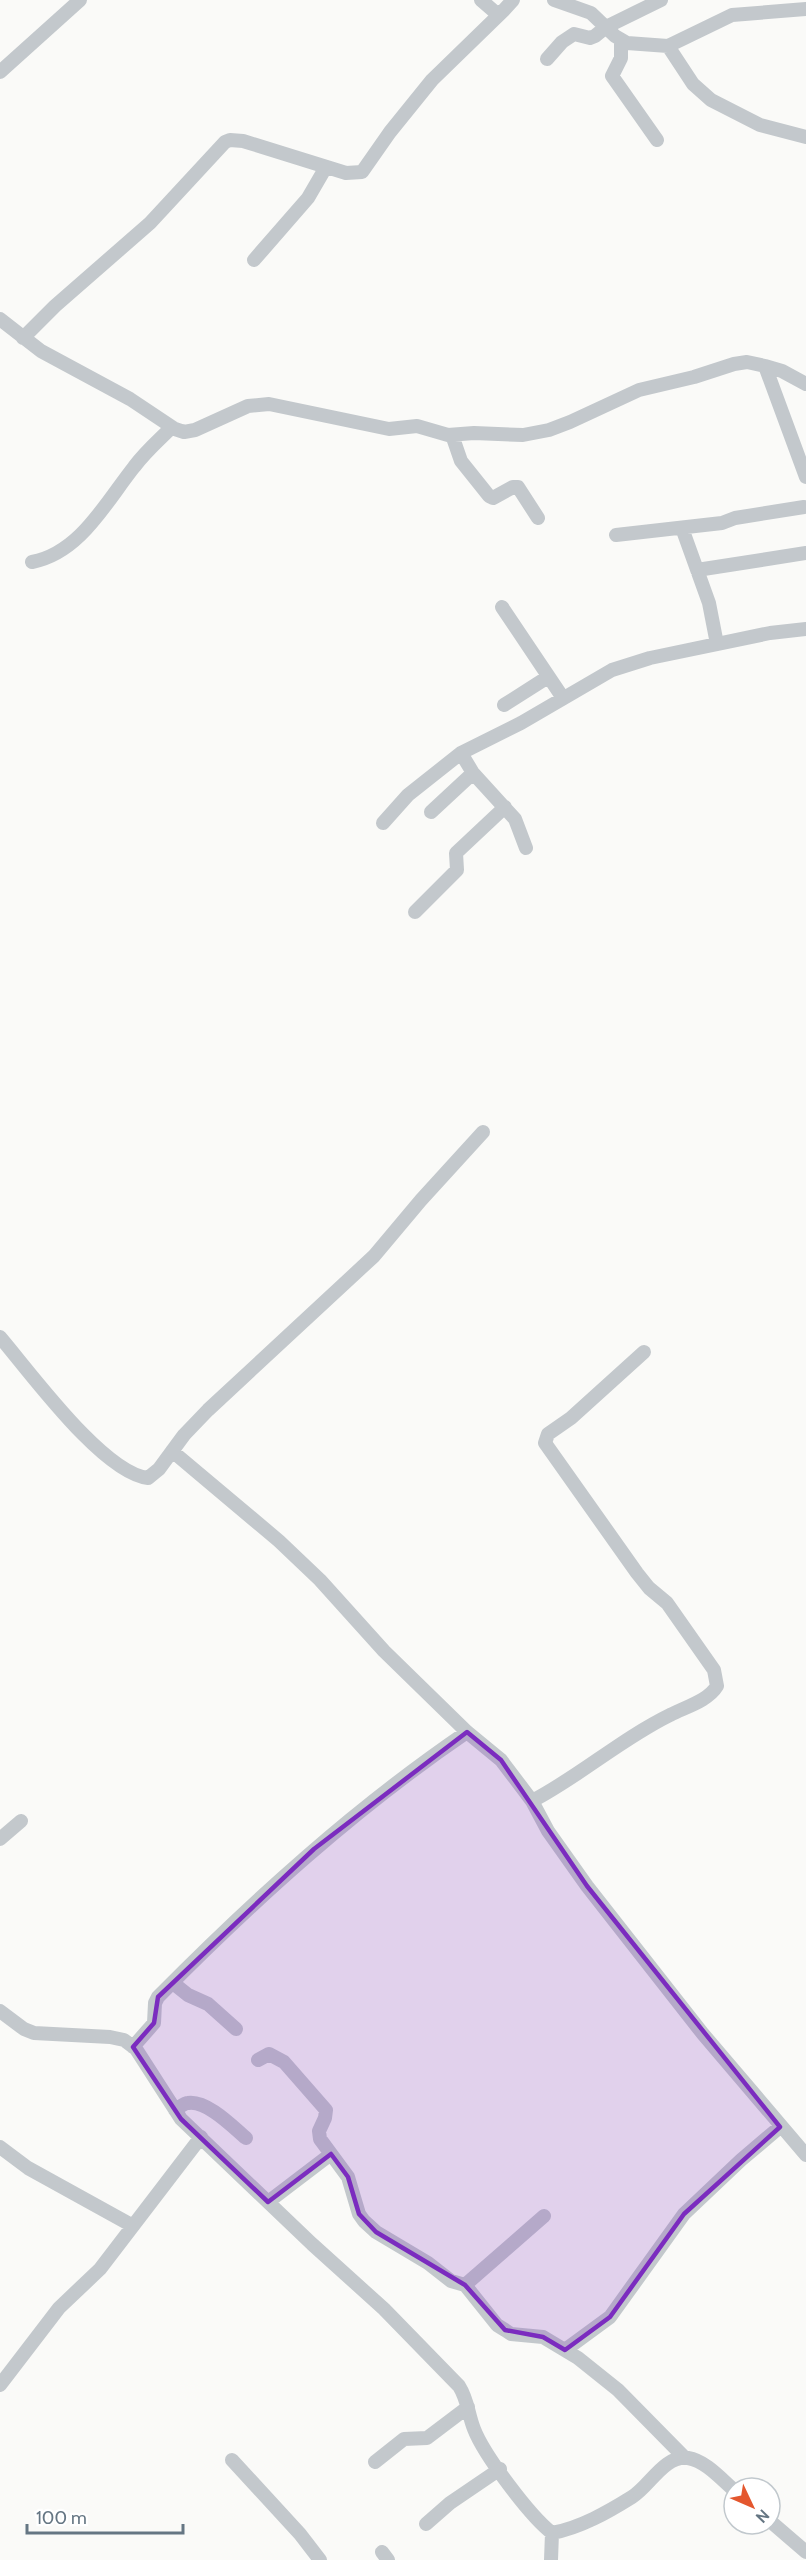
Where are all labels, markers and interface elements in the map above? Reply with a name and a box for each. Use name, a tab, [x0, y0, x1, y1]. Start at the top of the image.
north arrow	[722, 2476, 782, 2536]
scale bar	[27, 2497, 183, 2535]
text: N	[752, 2505, 773, 2527]
text: 100 m	[36, 2507, 87, 2529]

